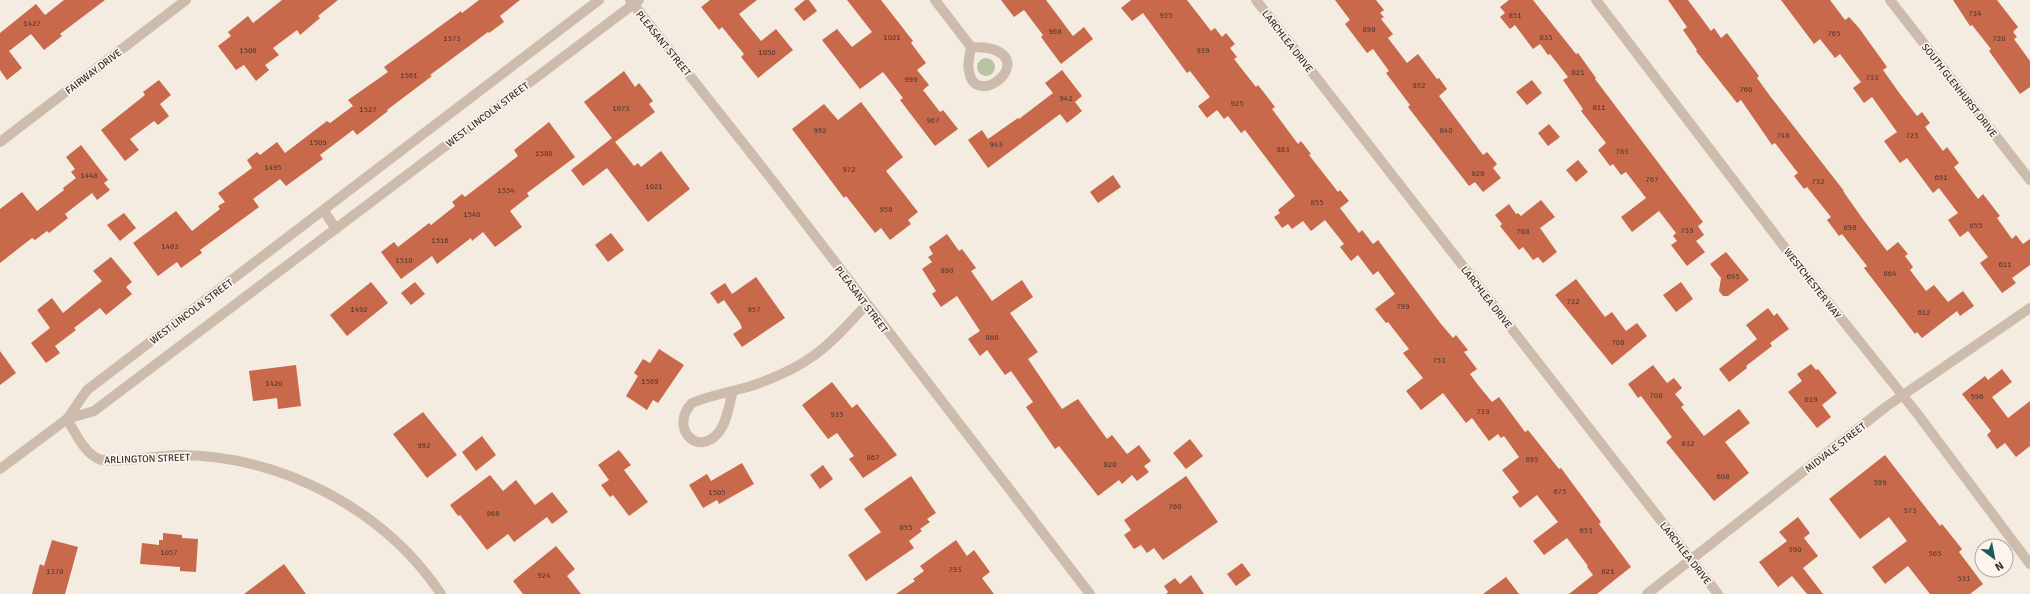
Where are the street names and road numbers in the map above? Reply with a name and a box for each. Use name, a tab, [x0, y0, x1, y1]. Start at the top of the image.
street label: LARCHLEA DRIVE	[1259, 8, 1315, 75]
street label: PLEASANT STREET	[633, 9, 693, 79]
street label: SOUTH GLENHURST DRIVE	[1919, 41, 2000, 140]
street label: FAIRWAY DRIVE	[63, 47, 124, 97]
street label: WEST LINCOLN STREET	[444, 80, 531, 150]
street label: WESTCHESTER WAY	[1781, 246, 1843, 321]
street label: PLEASANT STREET	[832, 264, 890, 335]
street label: LARCHLEA DRIVE	[1458, 264, 1514, 331]
street label: WEST LINCOLN STREET	[148, 277, 235, 347]
street label: MIDVALE STREET	[1803, 420, 1869, 475]
street label: ARLINGTON STREET	[104, 451, 190, 466]
street label: LARCHLEA DRIVE	[1657, 520, 1713, 587]

